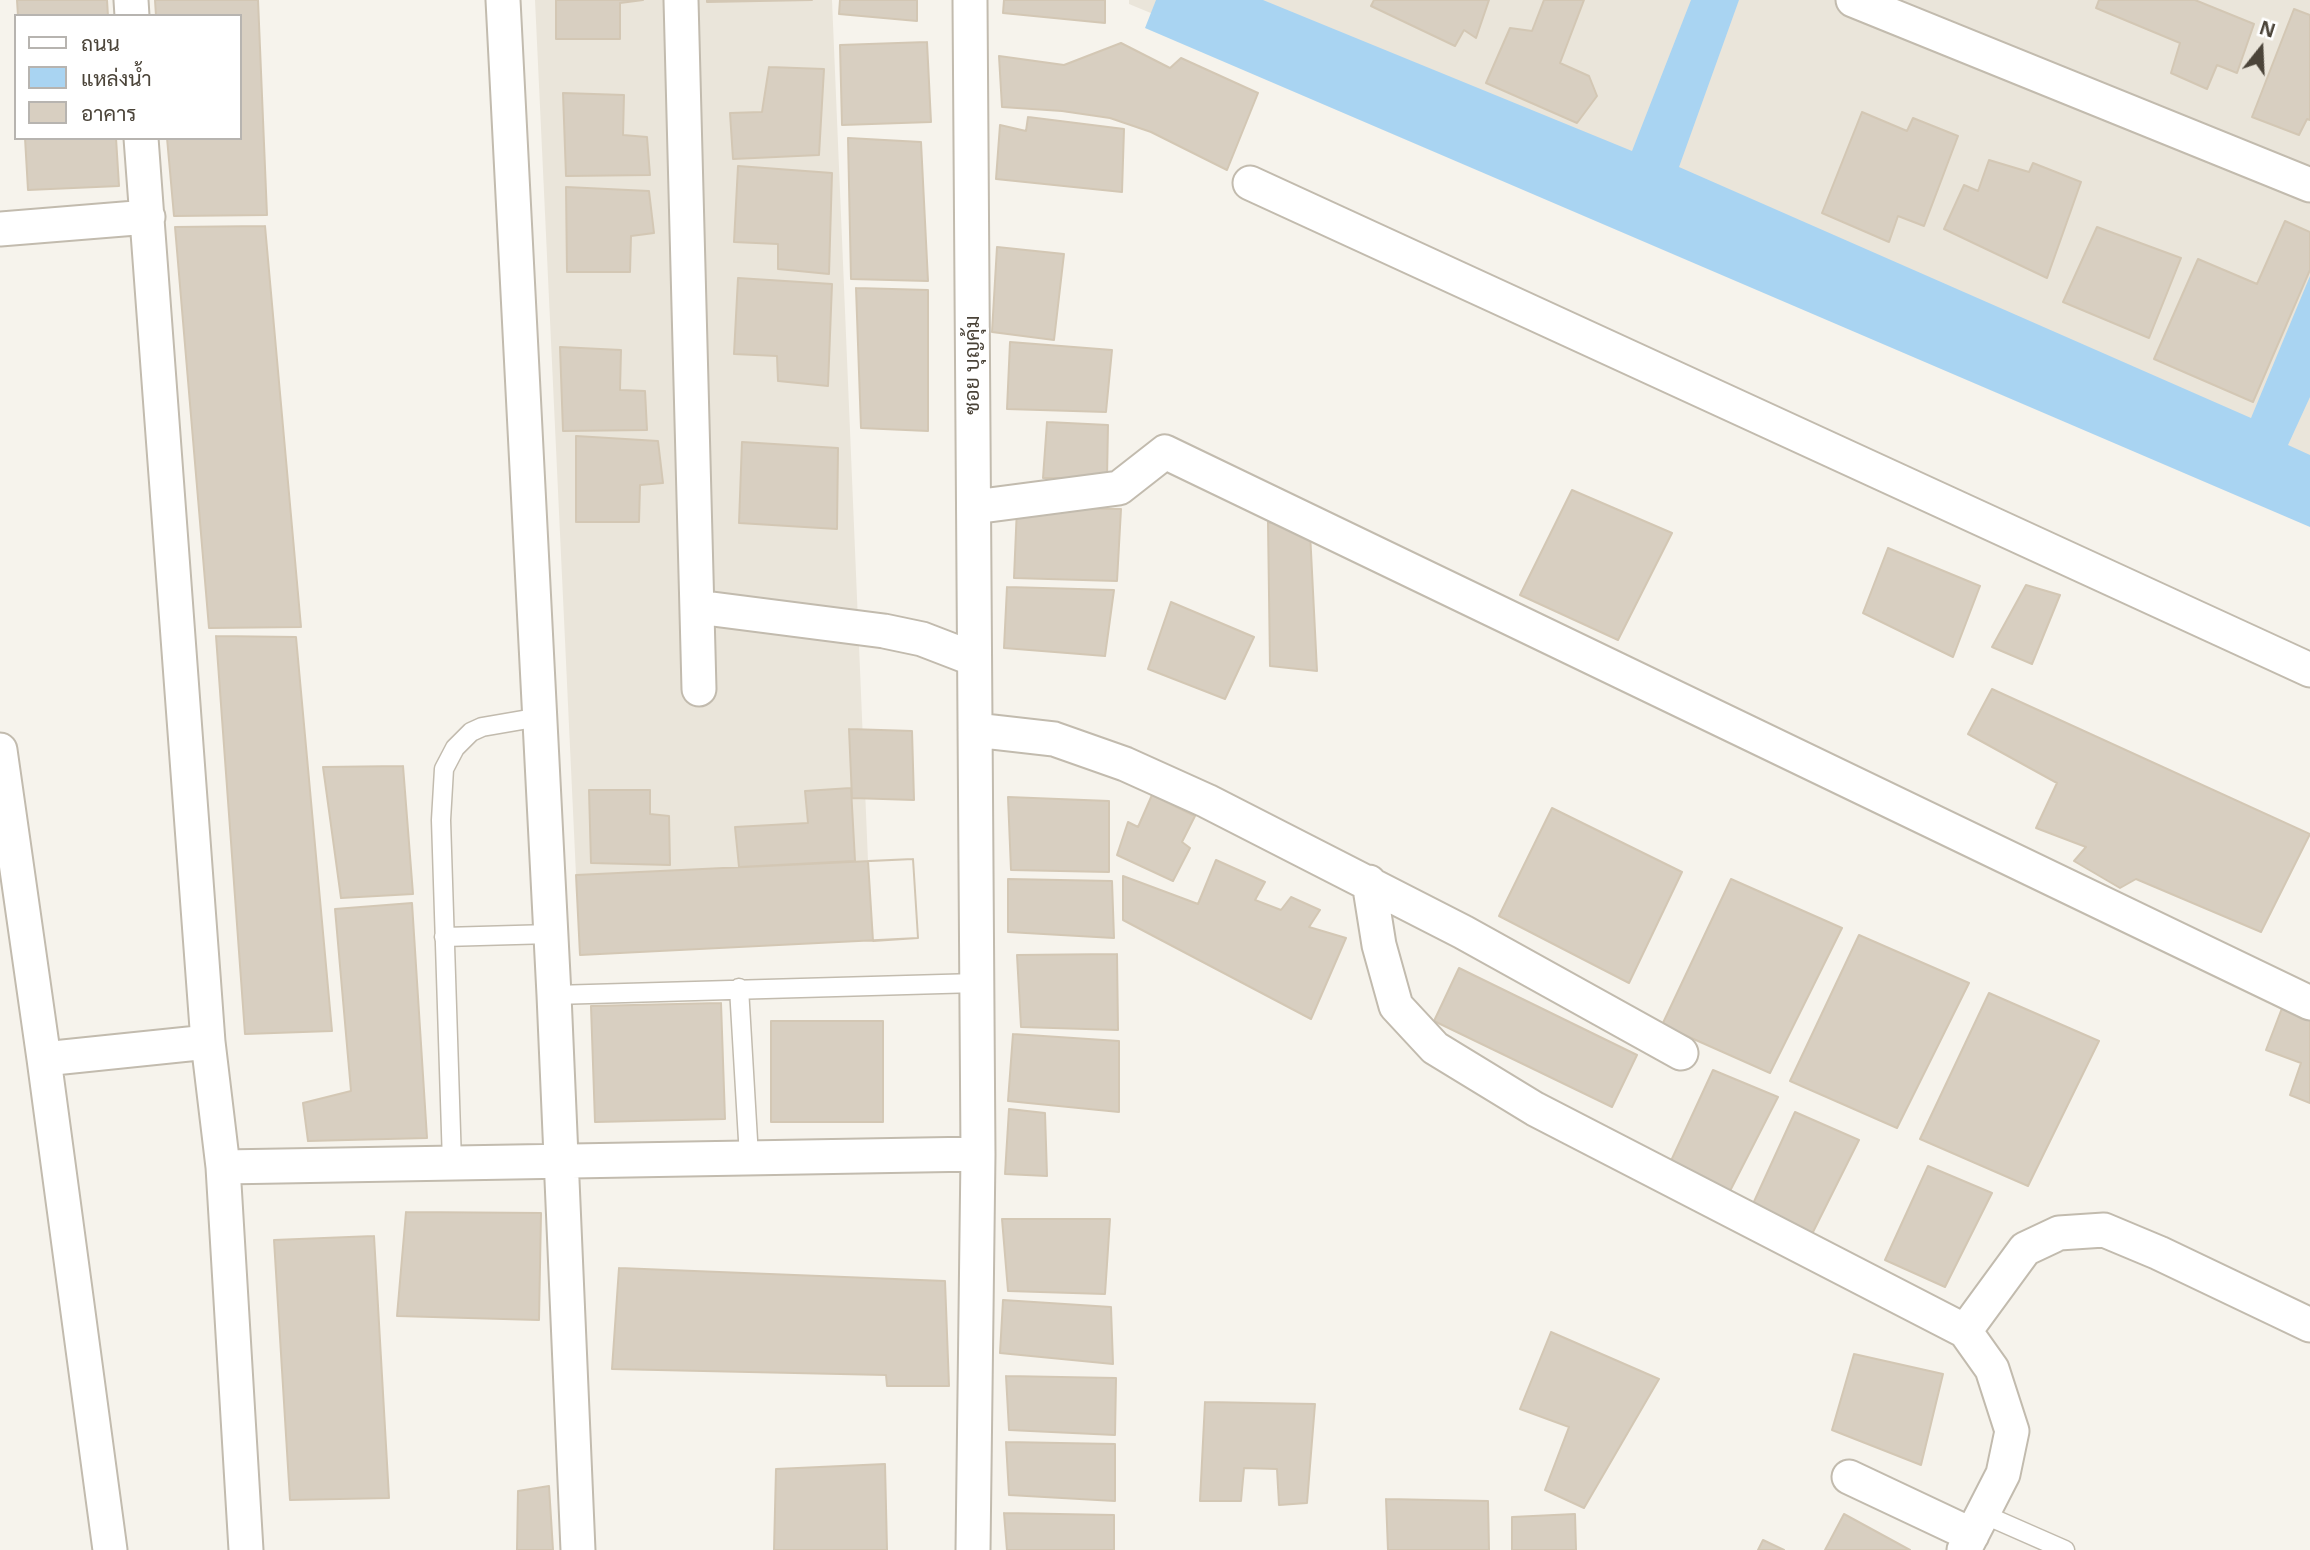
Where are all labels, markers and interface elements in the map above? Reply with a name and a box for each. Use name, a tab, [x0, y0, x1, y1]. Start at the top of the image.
legend	[14, 14, 242, 140]
north arrow	[2226, 14, 2296, 84]
text: N	[2256, 14, 2279, 44]
text: ถนน	[81, 29, 120, 57]
text: แหล่งน้ำ	[81, 64, 152, 92]
text: อาคาร	[81, 99, 137, 127]
street label: ซอย บุญคุ้ม	[960, 315, 986, 415]

